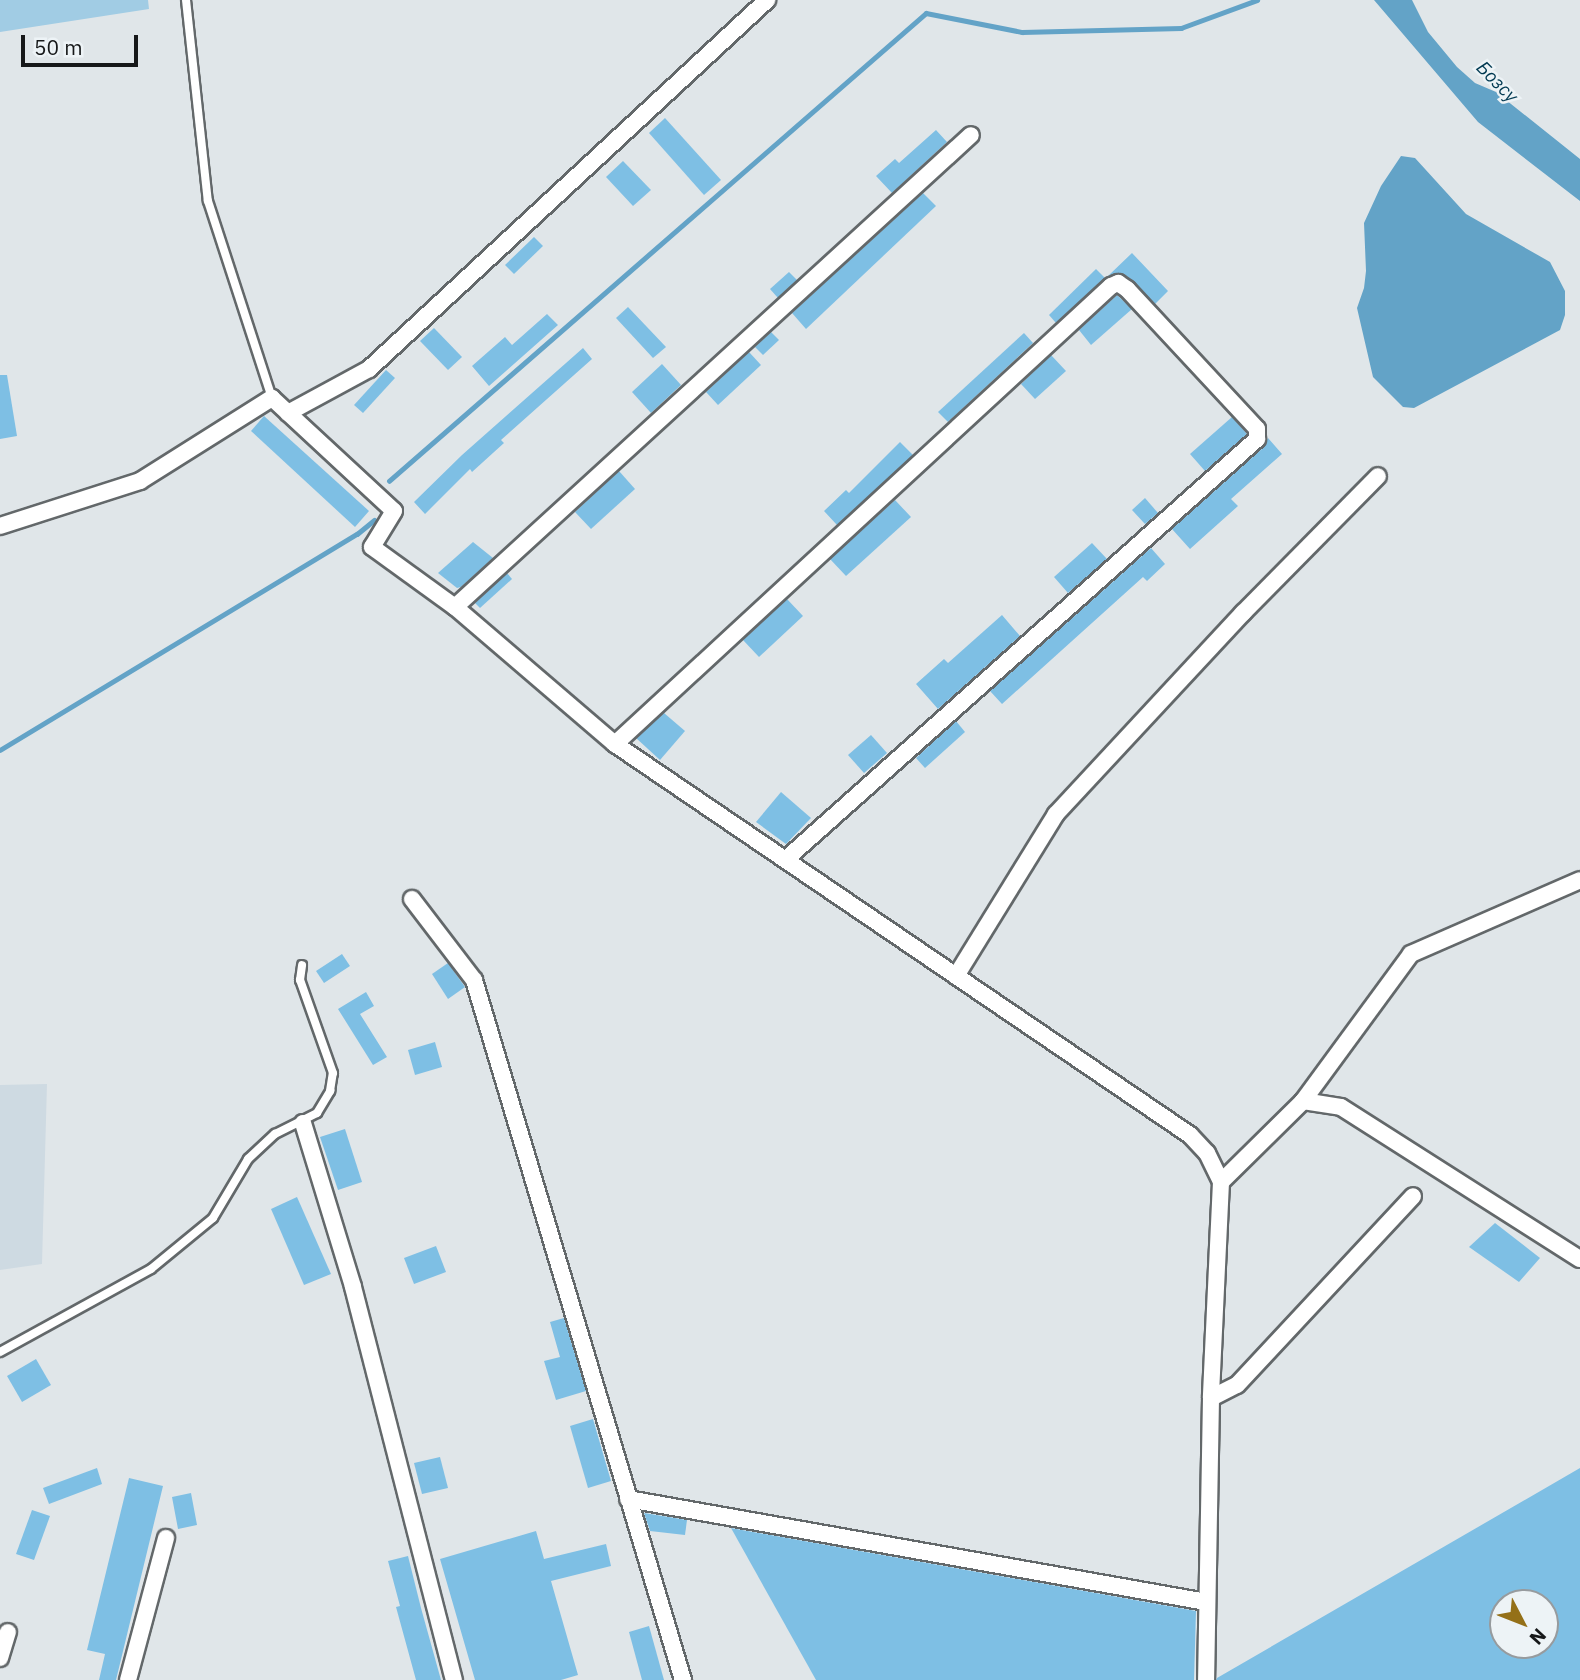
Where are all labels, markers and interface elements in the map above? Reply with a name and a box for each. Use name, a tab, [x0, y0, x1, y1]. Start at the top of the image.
scale bar	[24, 21, 142, 65]
text: 50 m	[34, 33, 83, 61]
water label: Бозсу	[1471, 56, 1523, 108]
north arrow	[1489, 1589, 1559, 1659]
text: N	[1525, 1624, 1552, 1650]

